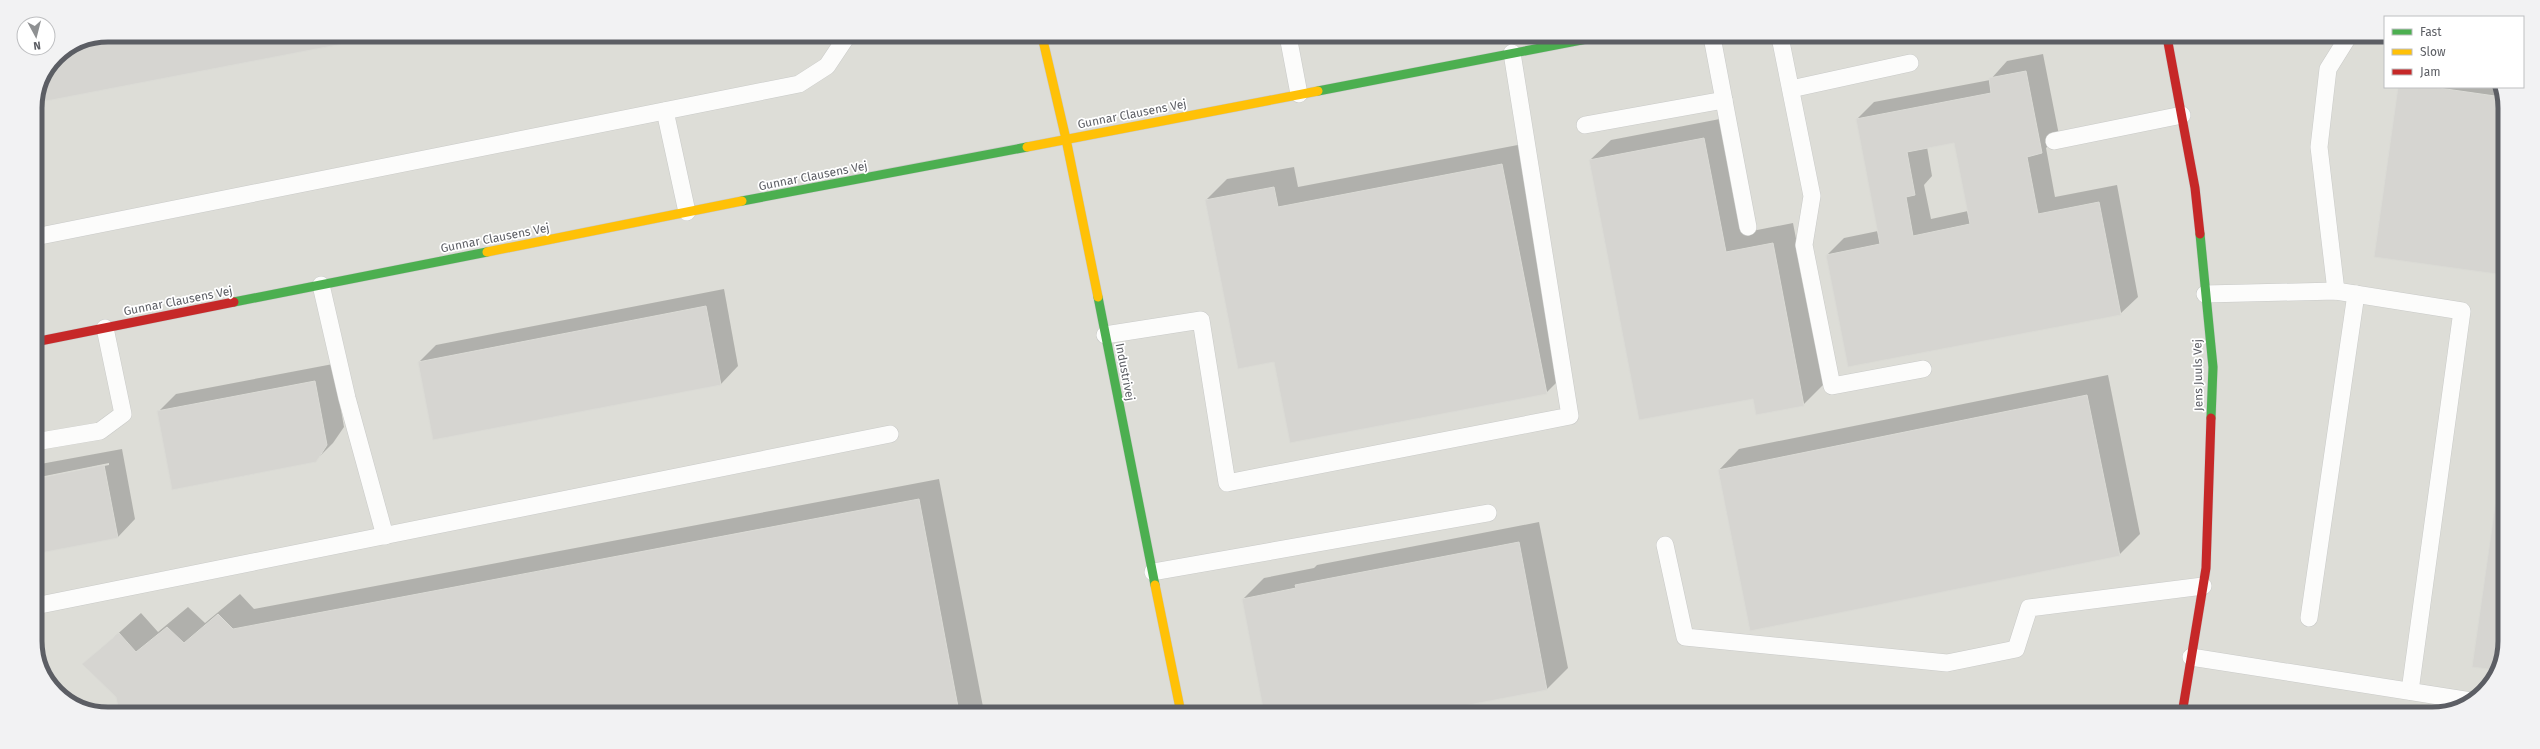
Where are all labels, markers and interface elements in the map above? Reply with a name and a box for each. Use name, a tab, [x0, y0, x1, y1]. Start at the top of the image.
north arrow	[16, 16, 56, 56]
legend	[2384, 16, 2524, 88]
text: Fast	[2420, 25, 2442, 39]
text: N	[33, 39, 42, 52]
text: Slow	[2420, 45, 2446, 59]
text: Jam	[2420, 65, 2440, 79]
street label: Gunnar Clausens Vej	[1076, 97, 1188, 131]
street label: Gunnar Clausens Vej	[757, 159, 869, 193]
street label: Gunnar Clausens Vej	[439, 221, 551, 255]
street label: Gunnar Clausens Vej	[122, 284, 234, 318]
street label: Jens Juuls Vej	[2190, 339, 2206, 411]
street label: Industrivej	[1113, 342, 1137, 402]

